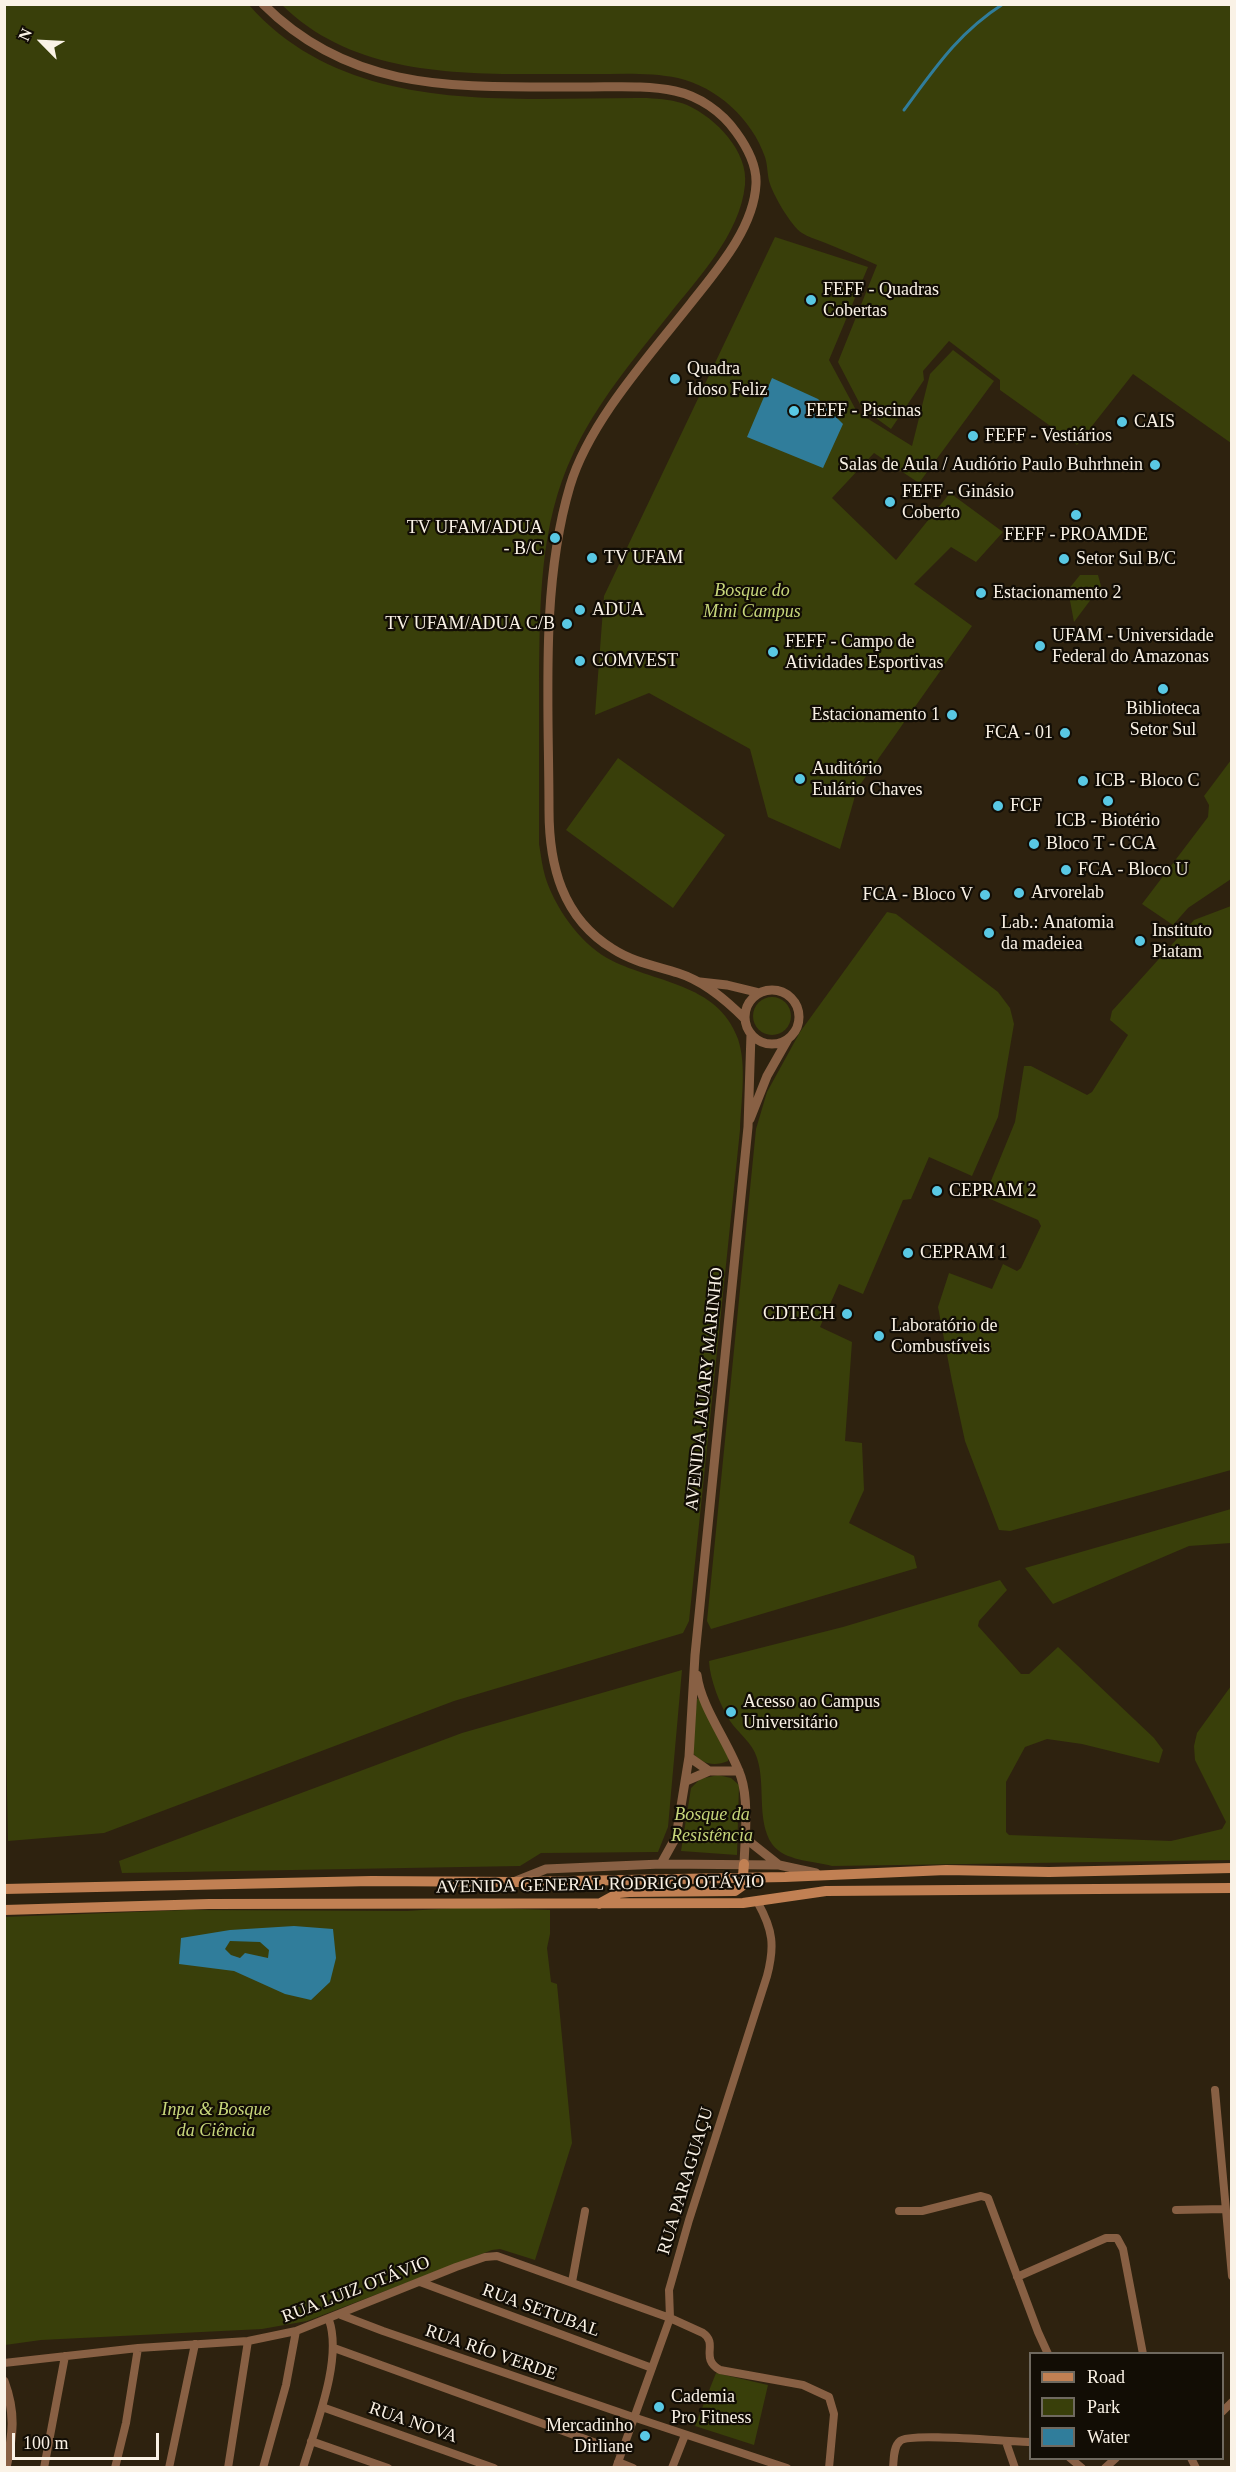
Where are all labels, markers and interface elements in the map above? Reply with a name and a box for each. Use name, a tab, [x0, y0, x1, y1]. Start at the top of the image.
north arrow	[12, 12, 72, 72]
text: N	[15, 26, 35, 43]
place label: FEFF - Quadras Cobertas	[823, 279, 939, 322]
marker: FEFF - Quadras Cobertas	[804, 293, 818, 307]
place label: Quadra Idoso Feliz	[687, 358, 767, 400]
marker: Quadra Idoso Feliz	[668, 372, 682, 386]
place label: FEFF - Piscinas	[806, 400, 921, 422]
marker: FEFF - Piscinas	[787, 404, 801, 418]
place label: CAIS	[1134, 411, 1175, 433]
marker: CAIS	[1115, 415, 1129, 429]
place label: FEFF - Vestiários	[985, 425, 1112, 447]
marker: FEFF - Vestiários	[966, 429, 980, 443]
place label: Salas de Aula / Audiório Paulo Buhrhnein	[839, 454, 1143, 476]
marker: Salas de Aula / Audiório Paulo Buhrhnein	[1148, 458, 1162, 472]
place label: FEFF - Ginásio Coberto	[902, 481, 1014, 524]
marker: FEFF - Ginásio Coberto	[883, 495, 897, 509]
marker: FEFF - PROAMDE	[1069, 508, 1083, 522]
place label: TV UFAM/ADUA - B/C	[407, 517, 543, 560]
place label: FEFF - PROAMDE	[1004, 524, 1148, 546]
marker: TV UFAM/ADUA - B/C	[548, 531, 562, 545]
place label: TV UFAM	[604, 547, 683, 569]
place label: Setor Sul B/C	[1076, 548, 1176, 570]
marker: TV UFAM	[585, 551, 599, 565]
marker: Setor Sul B/C	[1057, 552, 1071, 566]
park label: Bosque do Mini Campus	[703, 580, 801, 622]
place label: Estacionamento 2	[993, 582, 1121, 604]
marker: Estacionamento 2	[974, 586, 988, 600]
place label: ADUA	[592, 599, 644, 621]
marker: ADUA	[573, 603, 587, 617]
place label: TV UFAM/ADUA C/B	[385, 613, 555, 635]
marker: TV UFAM/ADUA C/B	[560, 617, 574, 631]
place label: UFAM - Universidade Federal do Amazonas	[1052, 625, 1214, 668]
place label: FEFF - Campo de Atividades Esportivas	[785, 631, 943, 674]
marker: UFAM - Universidade Federal do Amazonas	[1033, 639, 1047, 653]
marker: FEFF - Campo de Atividades Esportivas	[766, 645, 780, 659]
place label: COMVEST	[592, 650, 678, 672]
marker: COMVEST	[573, 654, 587, 668]
marker: Biblioteca Setor Sul	[1156, 682, 1170, 696]
place label: Biblioteca Setor Sul	[1126, 698, 1200, 740]
place label: Estacionamento 1	[812, 704, 940, 726]
marker: Estacionamento 1	[945, 708, 959, 722]
place label: FCA - 01	[985, 722, 1053, 744]
marker: FCA - 01	[1058, 726, 1072, 740]
place label: Auditório Eulário Chaves	[812, 758, 922, 800]
place label: ICB - Bloco C	[1095, 770, 1200, 792]
marker: Auditório Eulário Chaves	[793, 772, 807, 786]
marker: ICB - Bloco C	[1076, 774, 1090, 788]
marker: ICB - Biotério	[1101, 794, 1115, 808]
place label: FCF	[1010, 795, 1042, 817]
marker: FCF	[991, 799, 1005, 813]
place label: ICB - Biotério	[1056, 810, 1160, 832]
place label: Bloco T - CCA	[1046, 833, 1156, 855]
marker: Bloco T - CCA	[1027, 837, 1041, 851]
place label: FCA - Bloco U	[1078, 859, 1189, 881]
marker: FCA - Bloco U	[1059, 863, 1073, 877]
place label: Arvorelab	[1031, 882, 1104, 904]
place label: FCA - Bloco V	[862, 884, 973, 906]
marker: Arvorelab	[1012, 886, 1026, 900]
marker: FCA - Bloco V	[978, 888, 992, 902]
place label: Lab.: Anatomia da madeiea	[1001, 912, 1114, 954]
place label: Instituto Piatam	[1152, 920, 1212, 962]
marker: Lab.: Anatomia da madeiea	[982, 926, 996, 940]
marker: Instituto Piatam	[1133, 934, 1147, 948]
place label: CEPRAM 2	[949, 1180, 1037, 1202]
marker: CEPRAM 2	[930, 1184, 944, 1198]
place label: CEPRAM 1	[920, 1242, 1008, 1264]
marker: CEPRAM 1	[901, 1246, 915, 1260]
street label: AVENIDA JAUARY MARINHO	[681, 1266, 729, 1512]
place label: CDTECH	[763, 1303, 835, 1325]
marker: CDTECH	[840, 1307, 854, 1321]
place label: Laboratório de Combustíveis	[891, 1315, 997, 1358]
marker: Laboratório de Combustíveis	[872, 1329, 886, 1343]
place label: Acesso ao Campus Universitário	[743, 1691, 880, 1734]
marker: Acesso ao Campus Universitário	[724, 1705, 738, 1719]
park label: Bosque da Resistência	[671, 1804, 753, 1846]
street label: AVENIDA GENERAL RODRIGO OTÁVIO	[436, 1871, 764, 1899]
park label: Inpa & Bosque da Ciência	[162, 2099, 270, 2142]
street label: RUA PARAGUAÇU	[653, 2105, 719, 2257]
street label: RUA LUIZ OTÁVIO	[279, 2252, 433, 2328]
street label: RUA SETUBAL	[479, 2280, 603, 2342]
street label: RUA RÍO VERDE	[422, 2320, 560, 2386]
legend	[1029, 2352, 1224, 2460]
text: Road	[1087, 2367, 1125, 2387]
place label: Cademia Pro Fitness	[671, 2386, 752, 2428]
text: Park	[1087, 2397, 1120, 2417]
street label: RUA NOVA	[366, 2398, 460, 2448]
marker: Cademia Pro Fitness	[652, 2400, 666, 2414]
place label: Mercadinho Dirliane	[546, 2415, 633, 2458]
scale bar	[15, 2421, 162, 2459]
text: Water	[1087, 2427, 1130, 2447]
marker: Mercadinho Dirliane	[638, 2429, 652, 2443]
text: 100 m	[23, 2433, 69, 2453]

